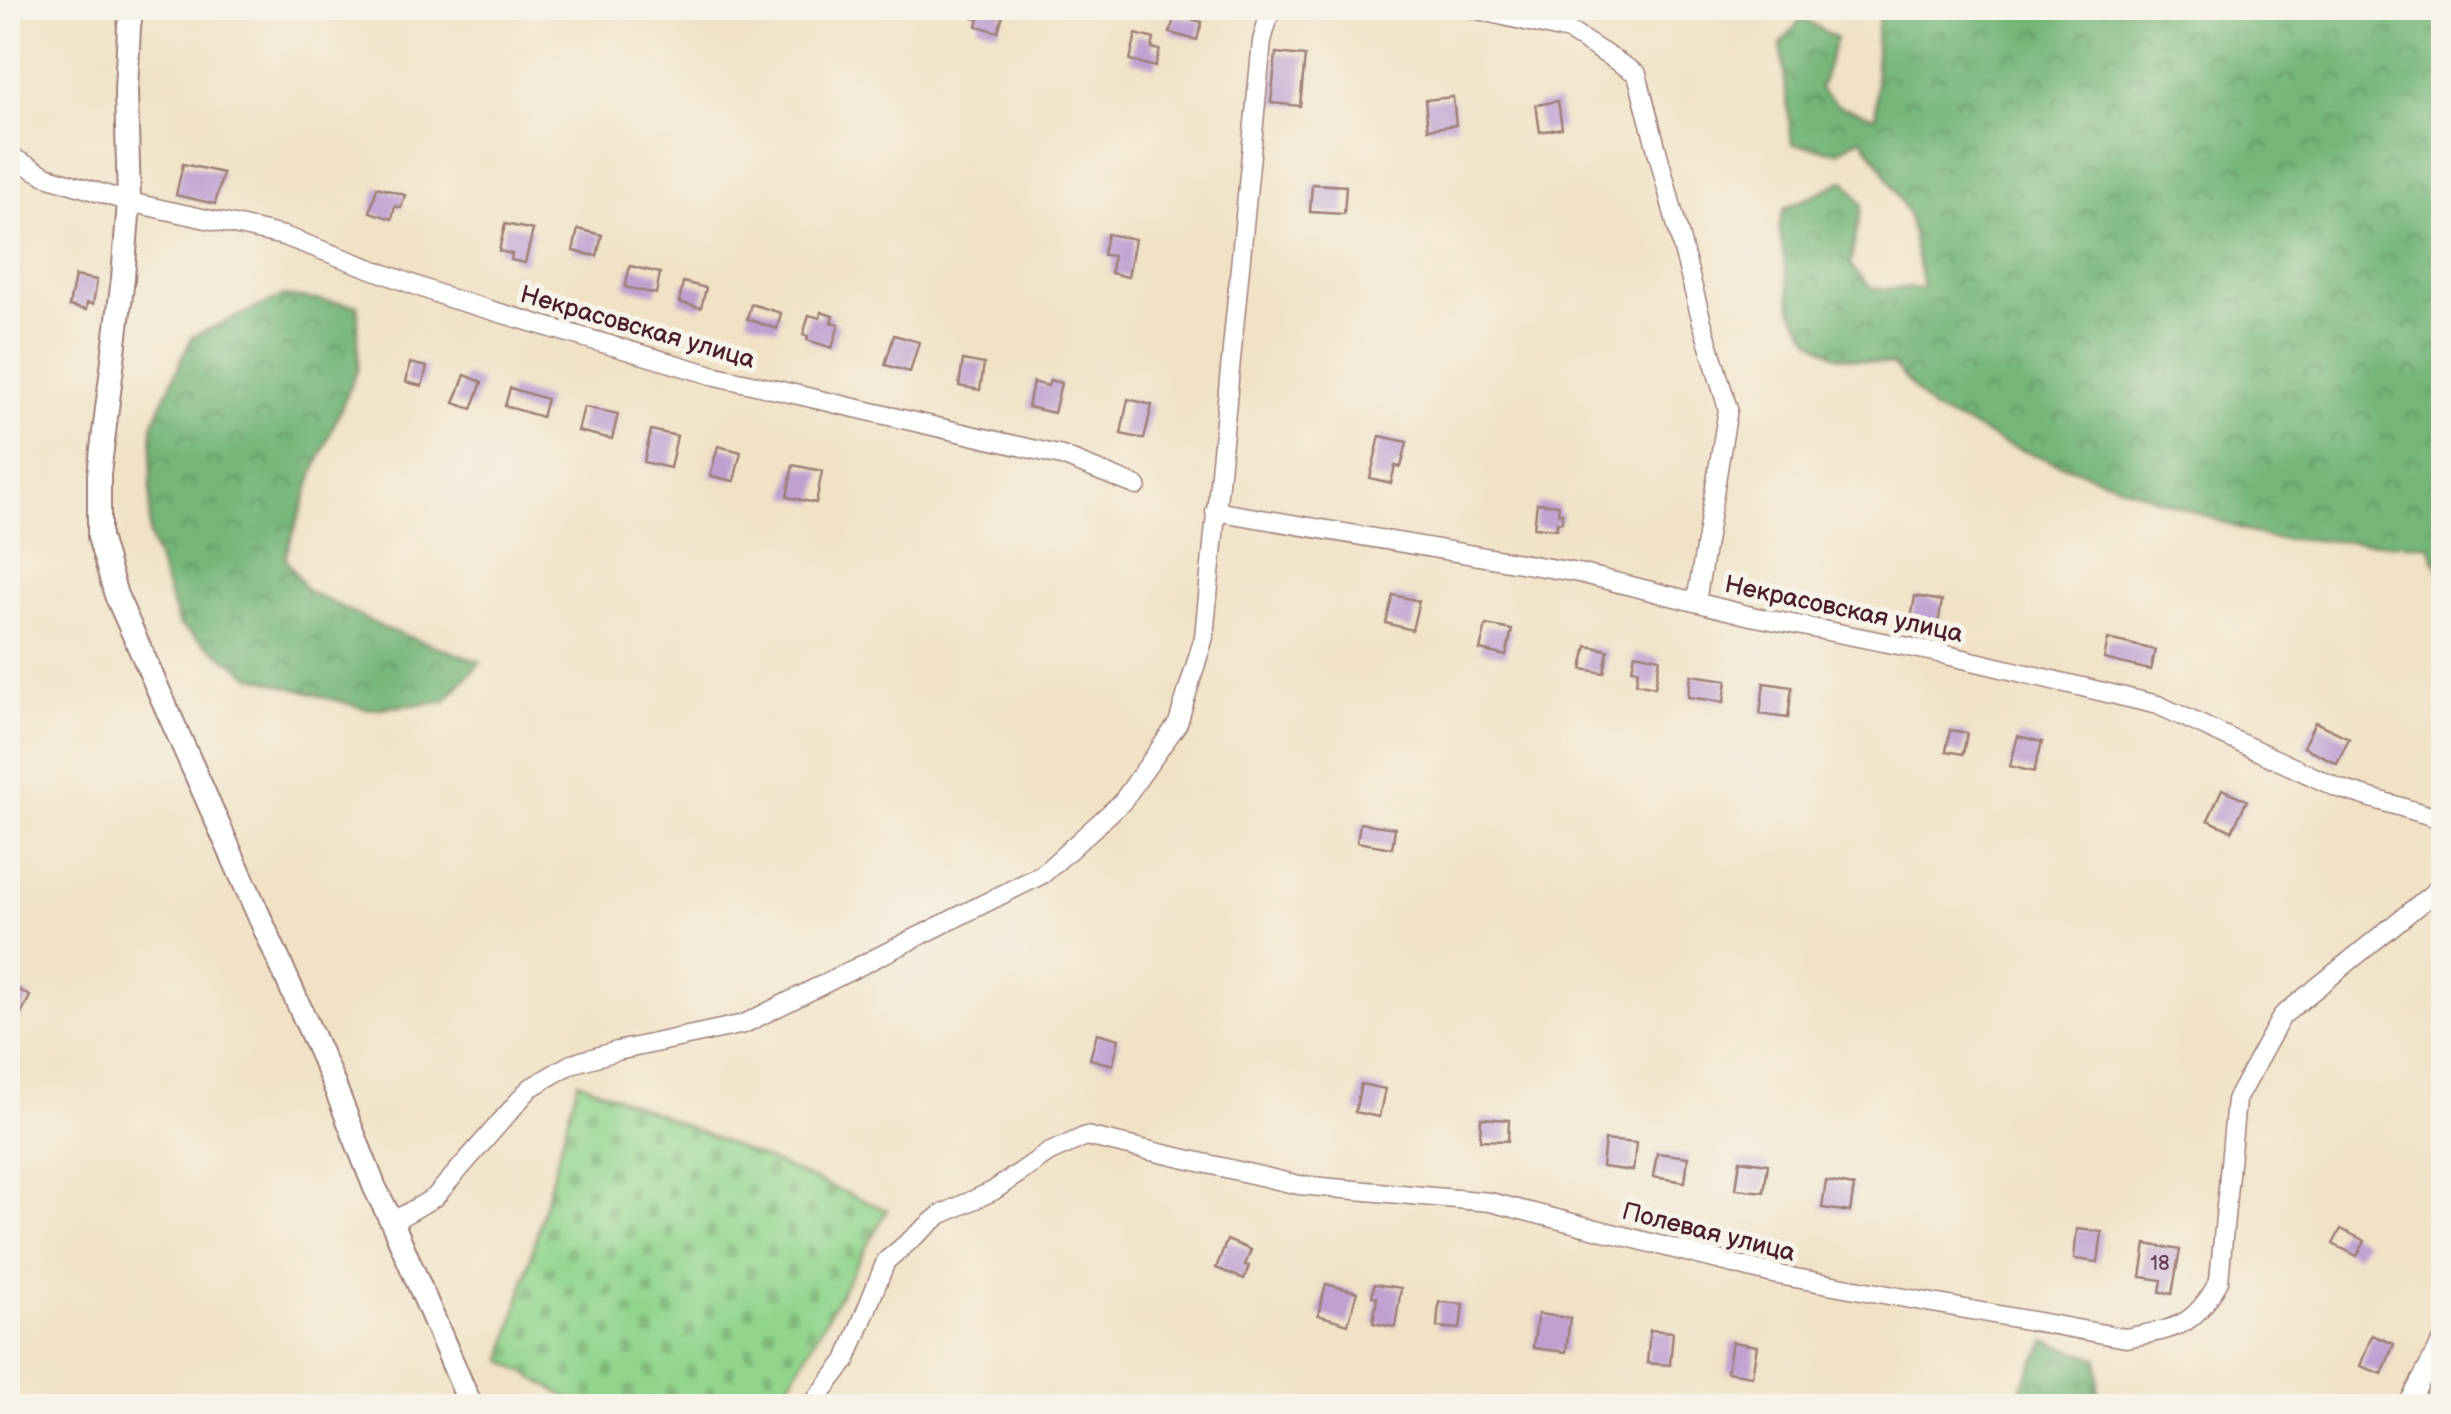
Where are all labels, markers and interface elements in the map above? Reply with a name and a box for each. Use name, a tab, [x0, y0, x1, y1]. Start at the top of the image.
street label: Некрасовская улица	[517, 279, 759, 376]
street label: Некрасовская улица	[1722, 569, 1966, 650]
street label: Полевая улица	[1619, 1196, 1799, 1269]
house number: 18	[2150, 1252, 2170, 1276]

